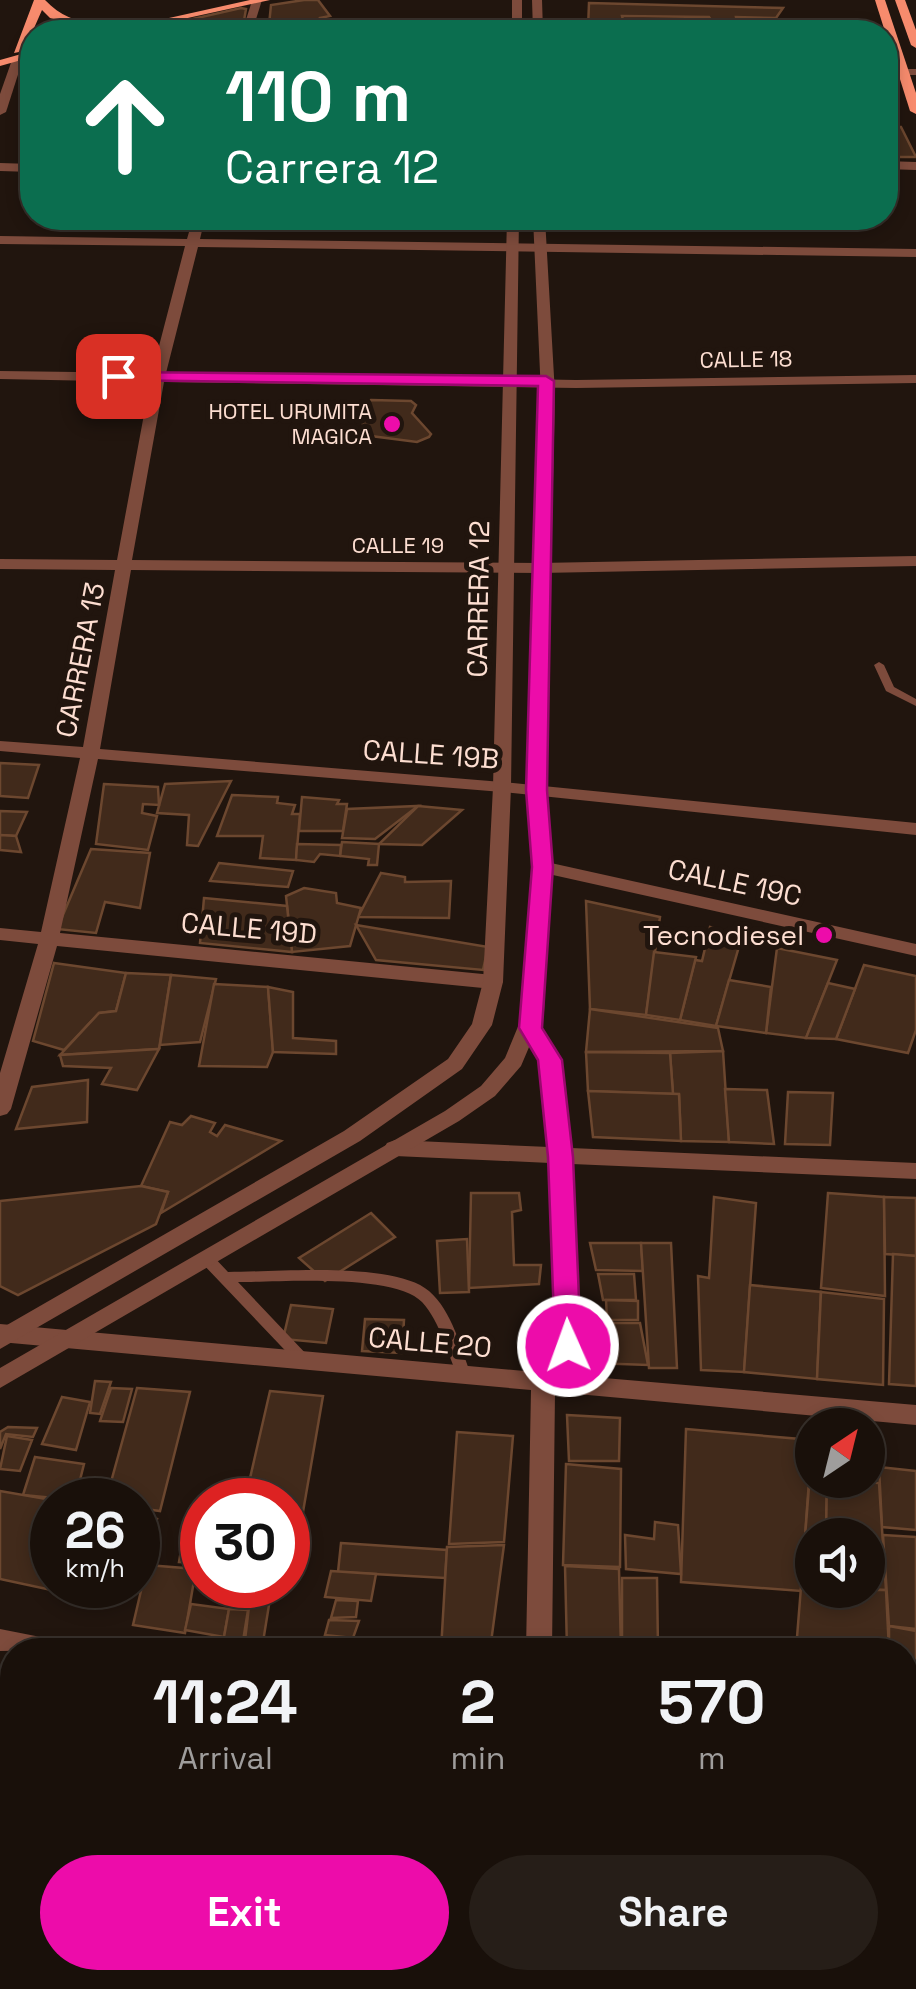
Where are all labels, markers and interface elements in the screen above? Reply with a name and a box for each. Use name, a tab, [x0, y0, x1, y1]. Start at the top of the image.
text: 110 m	[225, 52, 411, 141]
icon: ahead	[60, 60, 190, 190]
text: Carrera 12	[225, 139, 439, 196]
pin	[76, 334, 161, 419]
street label: CALLE 18	[699, 344, 793, 374]
icon: arrive	[91, 349, 146, 404]
place label: HOTEL URUMITA MAGICA	[208, 397, 372, 450]
marker: HOTEL URUMITA MAGICA	[381, 413, 403, 435]
street label: CARRERA 12	[459, 520, 497, 678]
street label: CALLE 19	[352, 531, 444, 559]
street label: CARRERA 13	[47, 579, 113, 741]
street label: CALLE 19B	[362, 731, 500, 777]
street label: CALLE 19C	[665, 850, 805, 914]
street label: CALLE 19D	[180, 904, 318, 952]
place label: Tecnodiesel	[643, 917, 804, 953]
marker: Tecnodiesel	[813, 924, 835, 946]
position arrow	[516, 1294, 620, 1398]
street label: CALLE 20	[367, 1319, 493, 1365]
north arrow	[795, 1408, 885, 1498]
map controls	[795, 1408, 885, 1608]
speed limit sign: 30	[180, 1478, 310, 1608]
text: 26	[65, 1499, 125, 1563]
button: sound	[795, 1518, 885, 1608]
text: km/h	[65, 1552, 125, 1584]
text: 11:24	[153, 1664, 298, 1741]
text: 2	[460, 1664, 496, 1741]
text: 570	[658, 1664, 765, 1741]
text: Arrival	[178, 1738, 273, 1778]
text: min	[450, 1738, 505, 1778]
text: m	[698, 1738, 725, 1778]
button: Exit	[40, 1855, 449, 1970]
button: Share	[469, 1855, 878, 1970]

